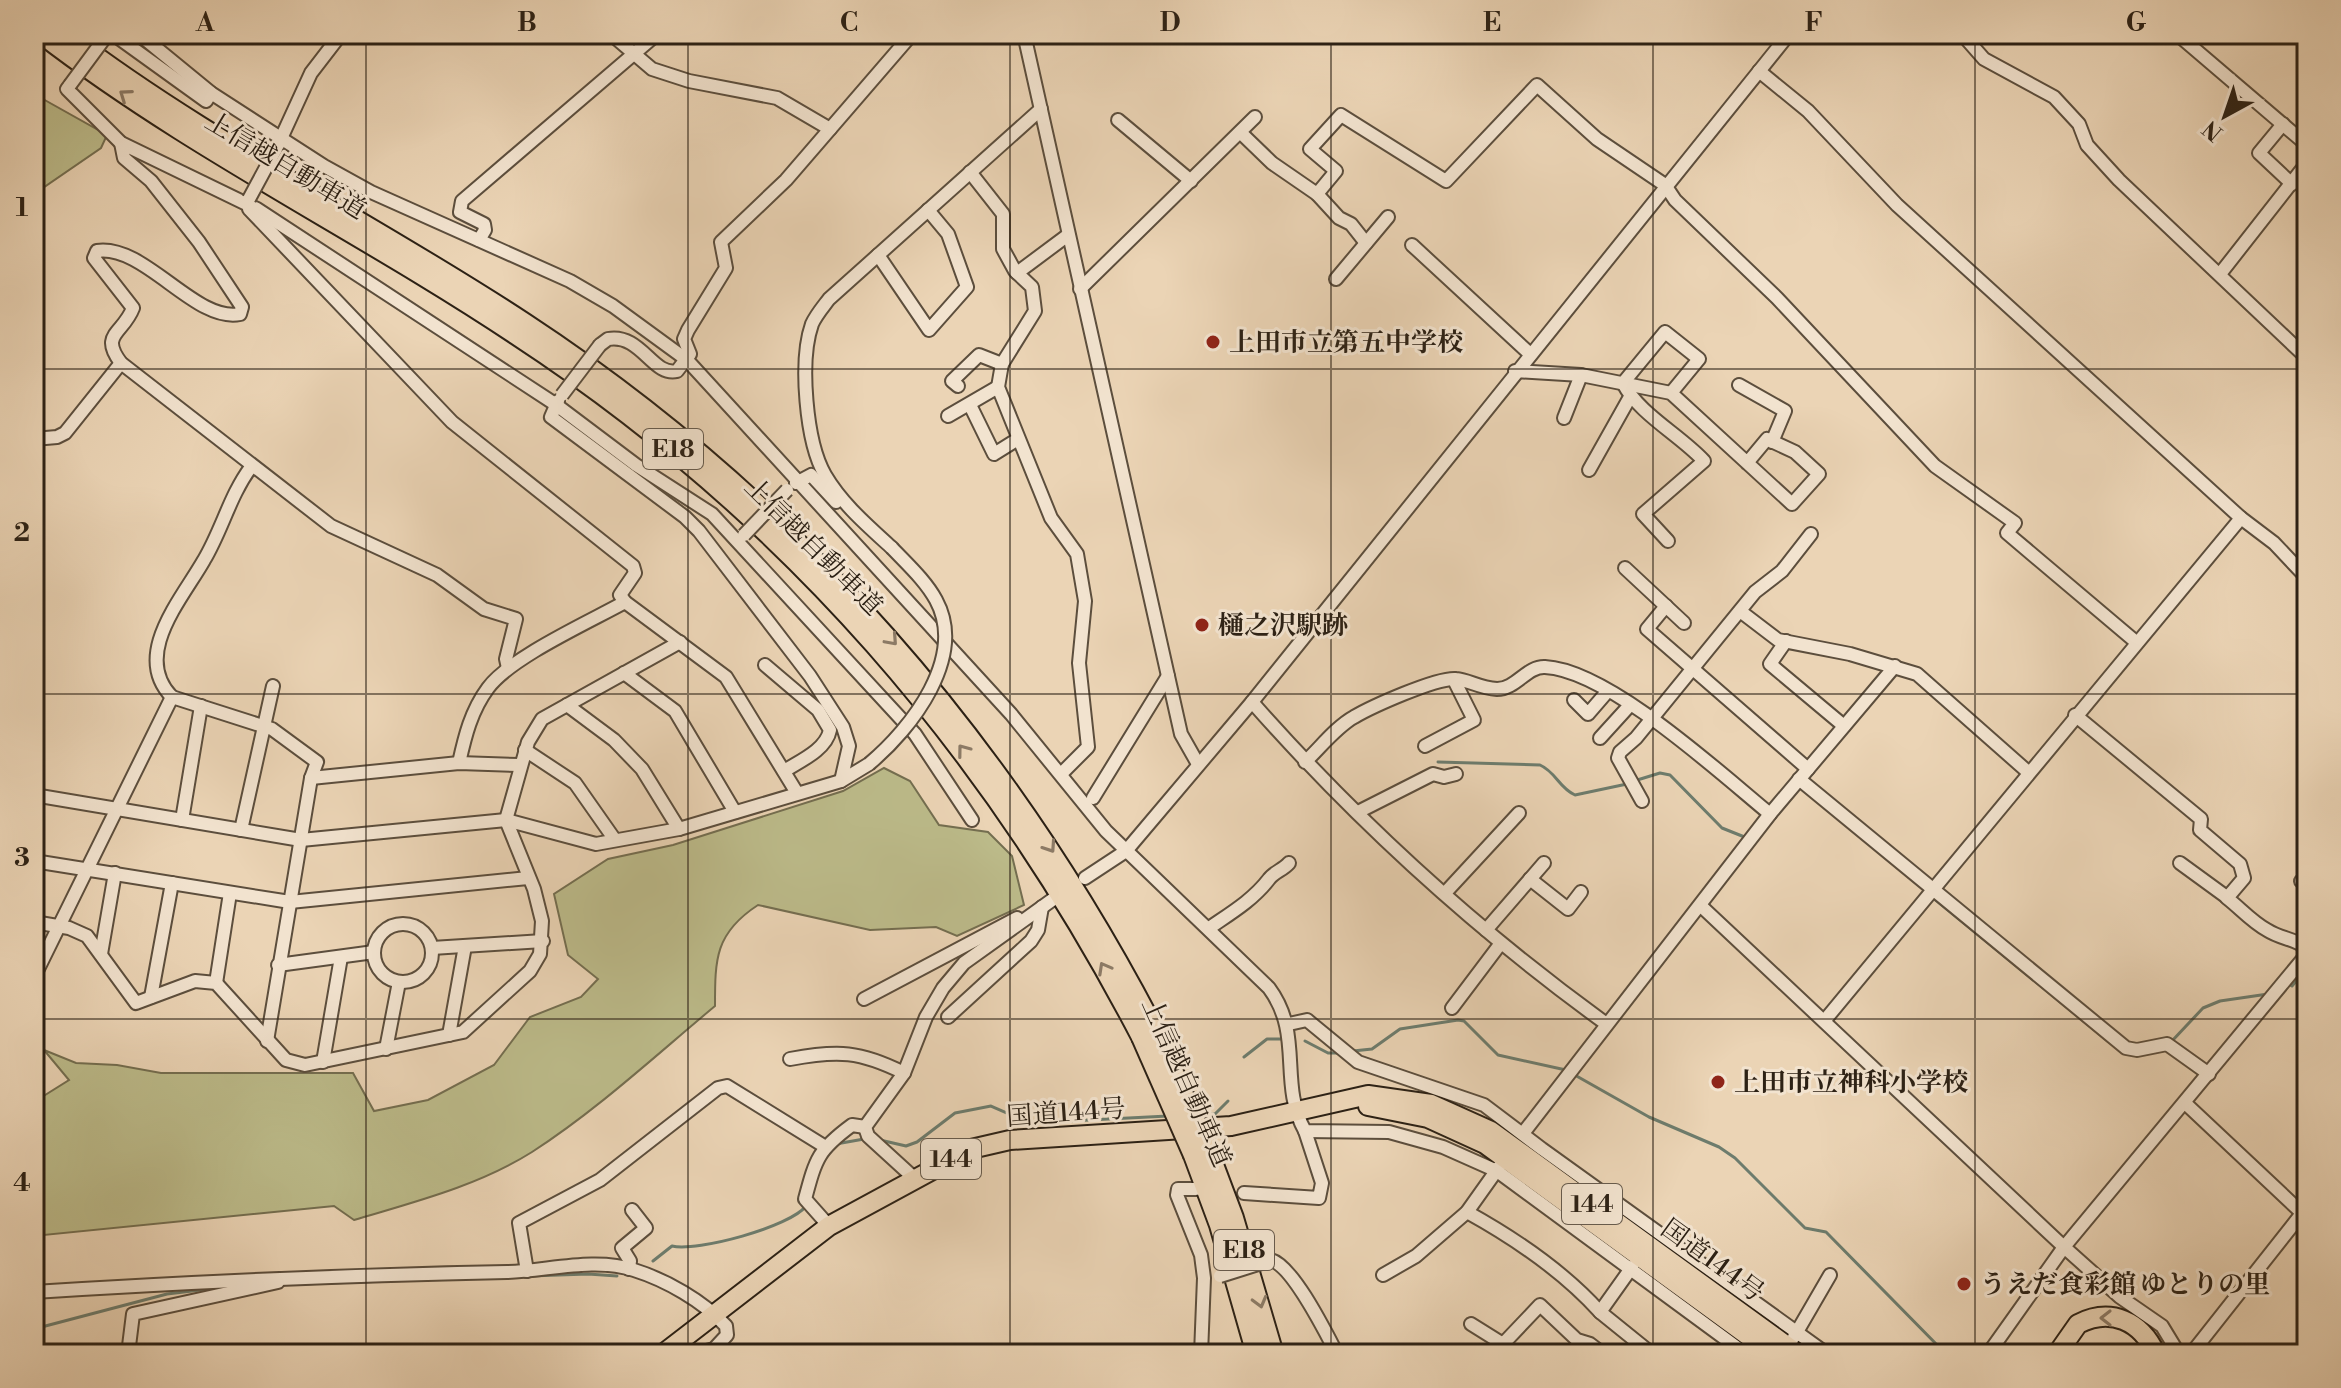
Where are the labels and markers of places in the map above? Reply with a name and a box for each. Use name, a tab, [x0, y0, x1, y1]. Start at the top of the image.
place label: 上田市立第五中学校	[1229, 327, 1463, 359]
marker: 上田市立第五中学校	[1204, 333, 1222, 351]
place label: 樋之沢駅跡	[1218, 610, 1348, 642]
marker: 樋之沢駅跡	[1193, 616, 1211, 634]
place label: 上田市立神科小学校	[1734, 1067, 1968, 1099]
marker: 上田市立神科小学校	[1709, 1073, 1727, 1091]
place label: うえだ食彩館 ゆとりの里	[1980, 1269, 2270, 1301]
marker: うえだ食彩館 ゆとりの里	[1955, 1275, 1973, 1293]

